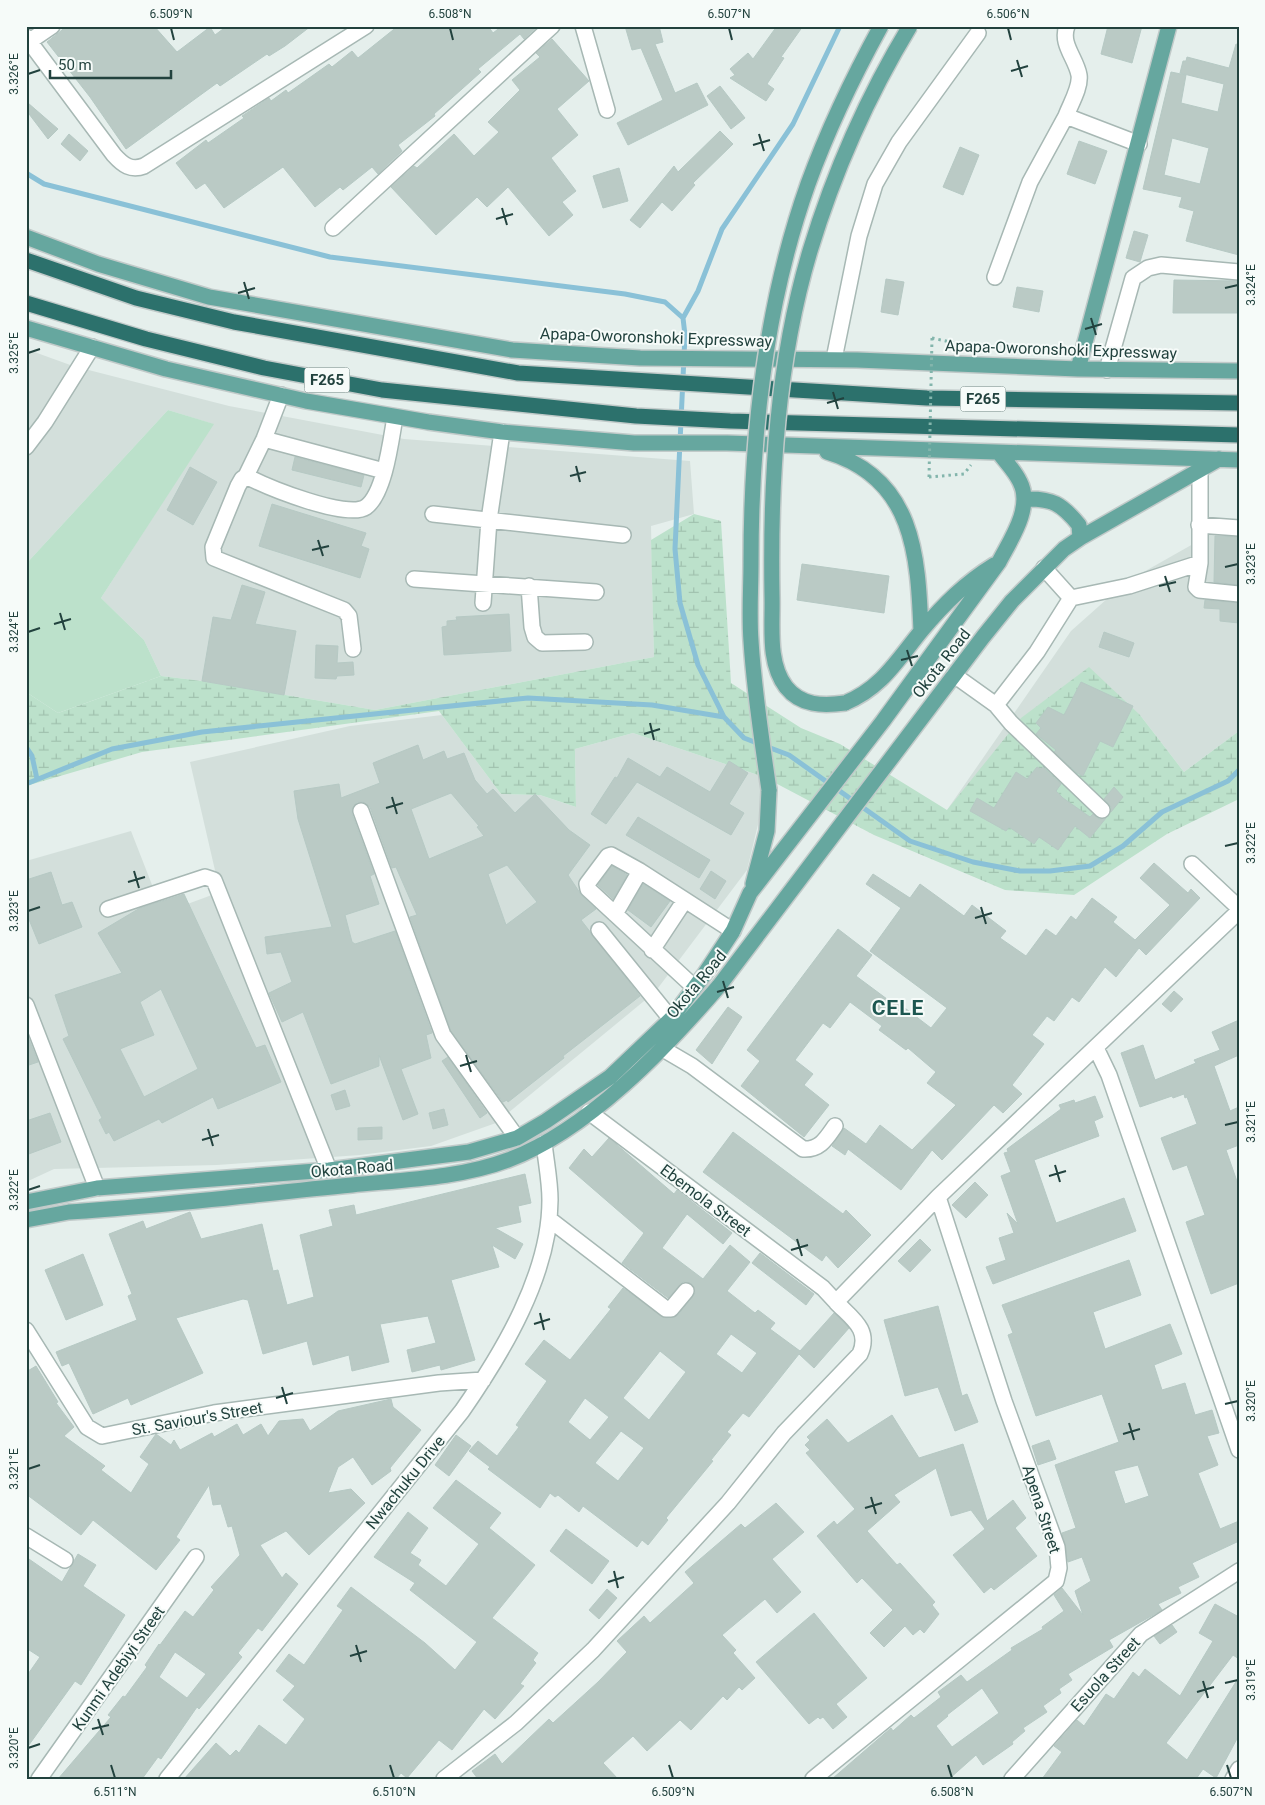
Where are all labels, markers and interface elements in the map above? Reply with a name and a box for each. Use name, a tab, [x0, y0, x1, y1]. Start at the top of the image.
text: 6.509°N	[149, 7, 193, 21]
text: 6.508°N	[428, 7, 472, 21]
text: 6.507°N	[707, 7, 751, 21]
text: 6.506°N	[986, 7, 1030, 21]
scale bar	[50, 48, 171, 80]
text: 3.326°E	[7, 53, 21, 95]
text: 50 m	[58, 56, 92, 74]
text: 3.324°E	[1244, 264, 1258, 306]
street label: Apapa-Oworonshoki Expressway	[540, 324, 773, 351]
text: 3.325°E	[7, 332, 21, 374]
street label: Apapa-Oworonshoki Expressway	[945, 336, 1178, 363]
road number: F265	[304, 368, 350, 392]
road number: F265	[960, 386, 1006, 412]
text: 3.323°E	[1244, 543, 1258, 585]
text: 3.324°E	[7, 611, 21, 653]
street label: Okota Road	[908, 625, 974, 702]
text: 3.322°E	[1244, 822, 1258, 864]
text: 3.323°E	[7, 890, 21, 932]
street label: Okota Road	[662, 946, 730, 1022]
district label: CELE	[872, 996, 924, 1020]
text: 3.321°E	[1244, 1101, 1258, 1143]
street label: Okota Road	[310, 1155, 394, 1182]
street label: Ebemola Street	[657, 1160, 755, 1241]
text: 3.322°E	[7, 1169, 21, 1211]
text: 3.320°E	[1244, 1380, 1258, 1422]
street label: St. Saviour's Street	[130, 1398, 264, 1439]
street label: Nwachuku Drive	[362, 1432, 449, 1533]
text: 3.321°E	[7, 1448, 21, 1490]
street label: Apena Street	[1018, 1463, 1065, 1556]
street label: Kunmi Adebiyi Street	[68, 1602, 169, 1734]
street label: Esuola Street	[1067, 1633, 1144, 1716]
text: 3.319°E	[1244, 1659, 1258, 1701]
text: 3.320°E	[7, 1727, 21, 1769]
text: 6.511°N	[93, 1785, 137, 1799]
text: 6.510°N	[372, 1785, 416, 1799]
text: 6.509°N	[651, 1785, 695, 1799]
text: 6.508°N	[930, 1785, 974, 1799]
text: 6.507°N	[1209, 1785, 1253, 1799]

